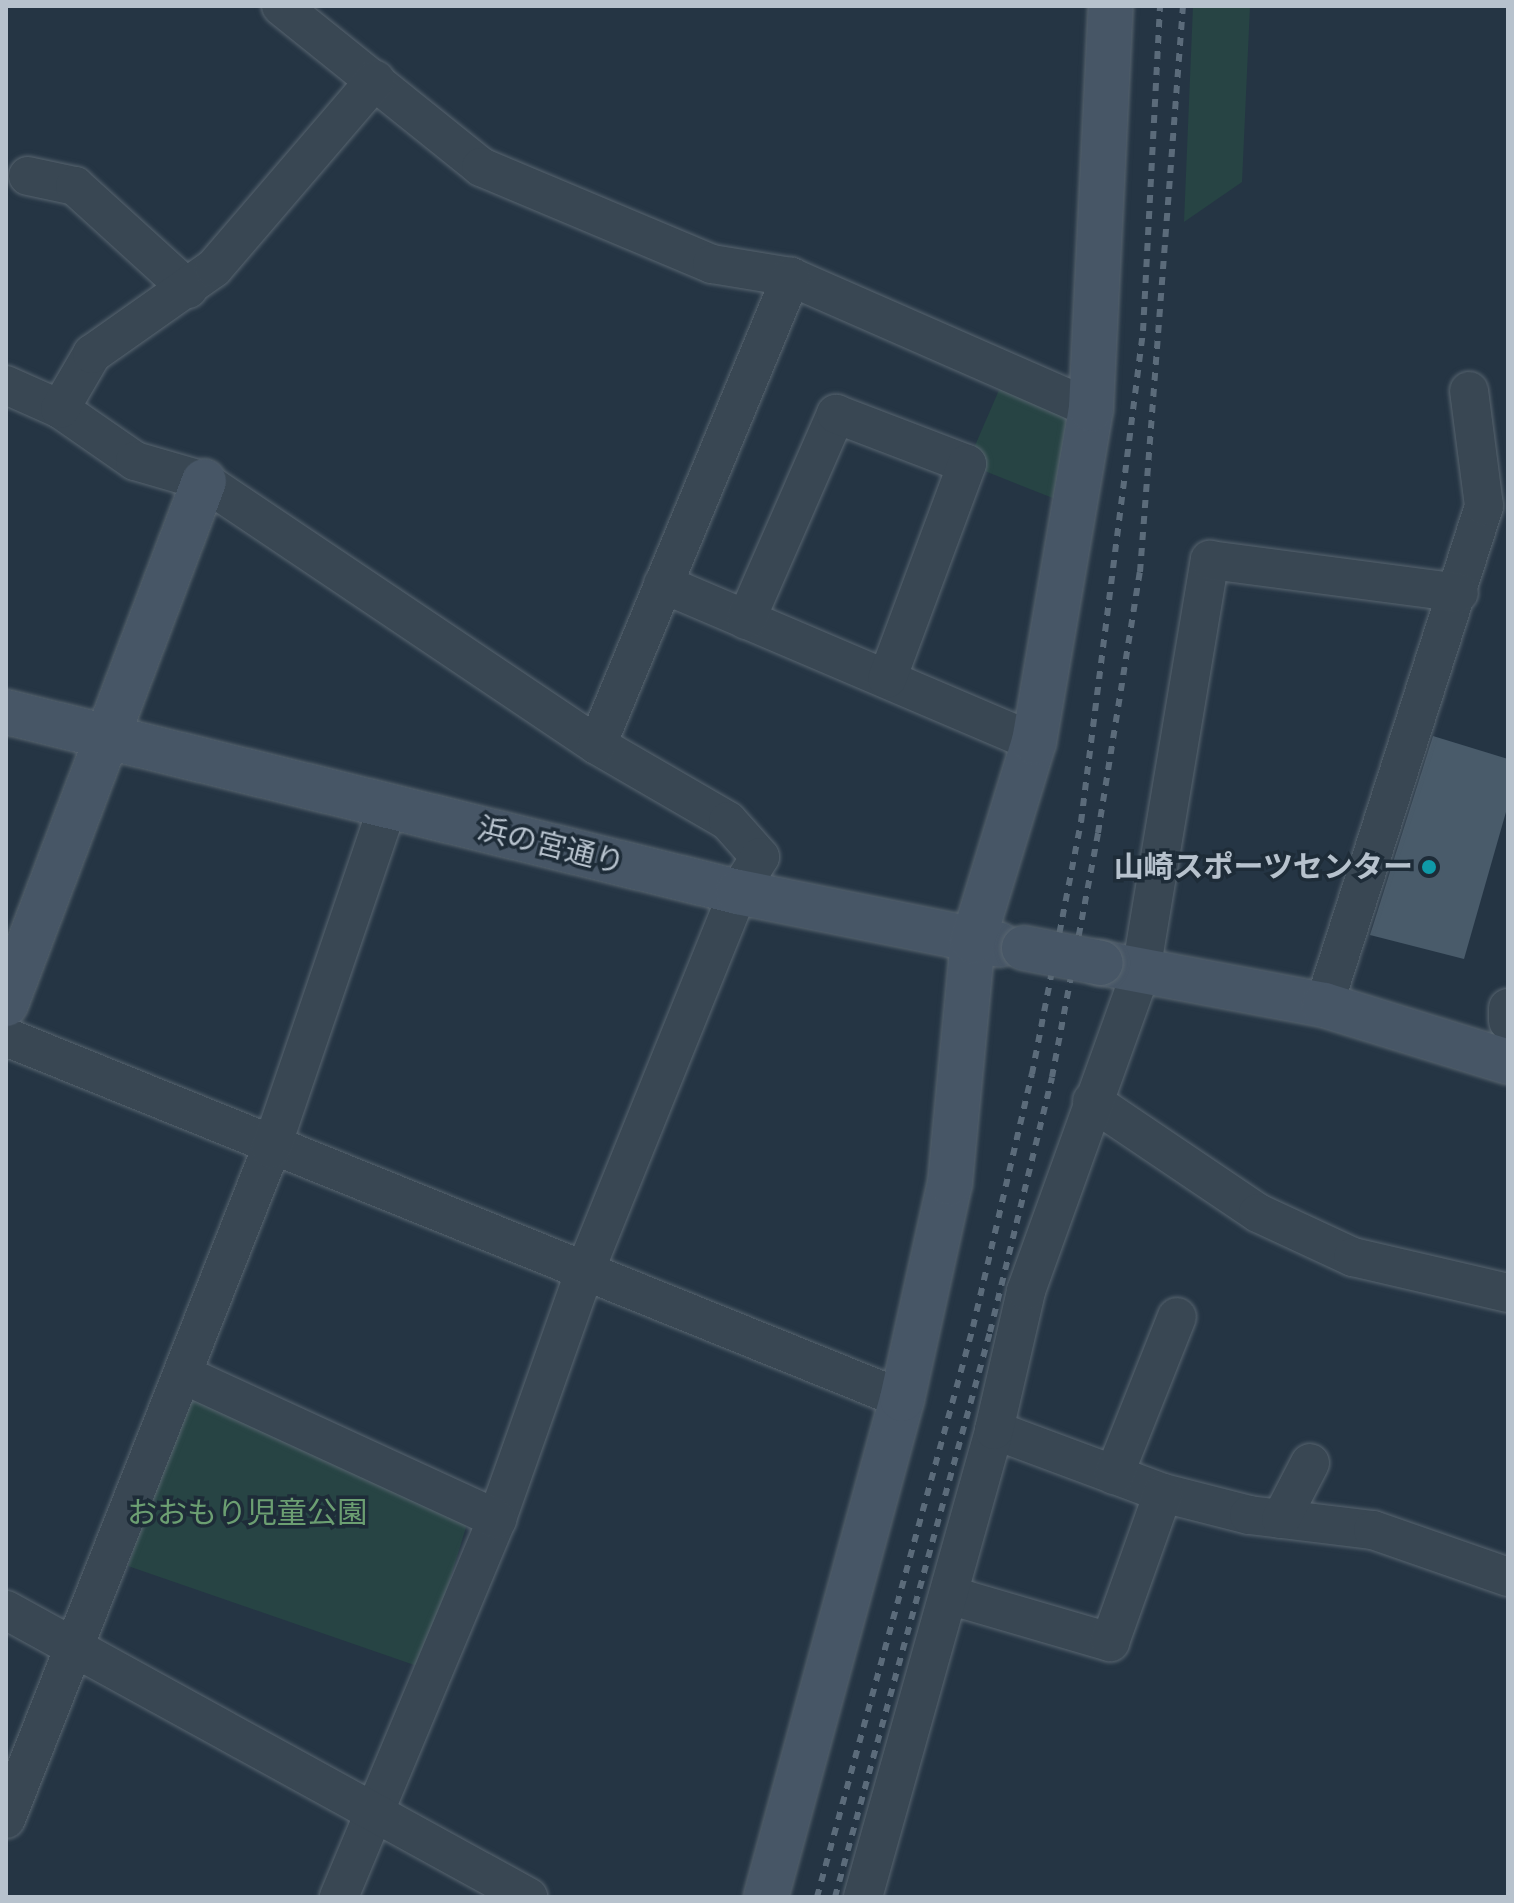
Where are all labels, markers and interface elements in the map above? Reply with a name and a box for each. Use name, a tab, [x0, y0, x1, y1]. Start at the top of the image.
street label: 浜の宮通り	[474, 810, 628, 882]
place label: 山崎スポーツセンター	[1113, 849, 1413, 885]
marker: 山崎スポーツセンター	[1420, 858, 1438, 876]
park label: おおもり児童公園	[127, 1495, 367, 1531]

